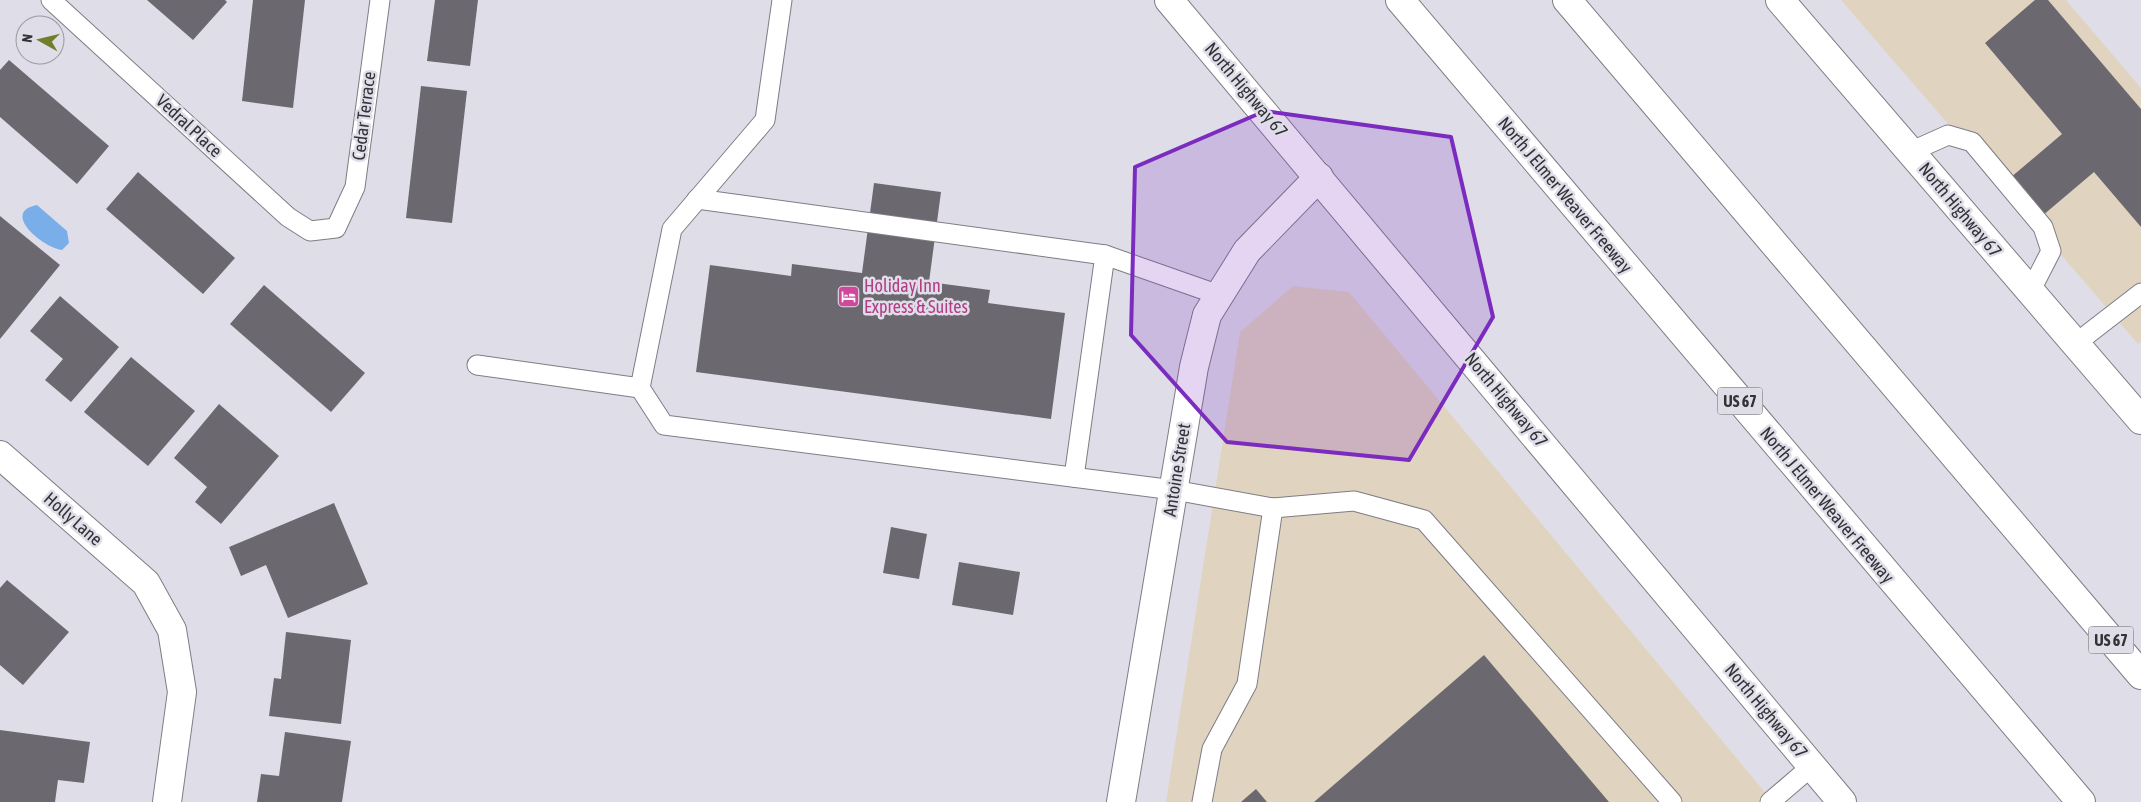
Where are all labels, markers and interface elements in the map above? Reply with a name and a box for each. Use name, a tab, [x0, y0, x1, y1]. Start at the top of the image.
north arrow	[15, 15, 65, 65]
text: N	[19, 33, 36, 43]
street label: North Highway 67	[1201, 38, 1292, 141]
street label: Cedar Terrace	[348, 70, 379, 162]
street label: Vedral Place	[152, 90, 227, 161]
street label: North J Elmer Weaver Freeway	[1494, 112, 1637, 277]
street label: North Highway 67	[1915, 158, 2006, 261]
place label: Holiday Inn Express & Suites	[864, 275, 968, 317]
hotel icon: Holiday Inn Express & Suites	[836, 284, 860, 308]
street label: North Highway 67	[1461, 348, 1552, 451]
road number: US 67	[1718, 388, 1762, 414]
street label: Antoine Street	[1159, 422, 1194, 518]
street label: North J Elmer Weaver Freeway	[1756, 422, 1899, 587]
street label: Holly Lane	[40, 488, 107, 550]
road number: US 67	[2088, 626, 2134, 654]
street label: North Highway 67	[1721, 659, 1812, 762]

